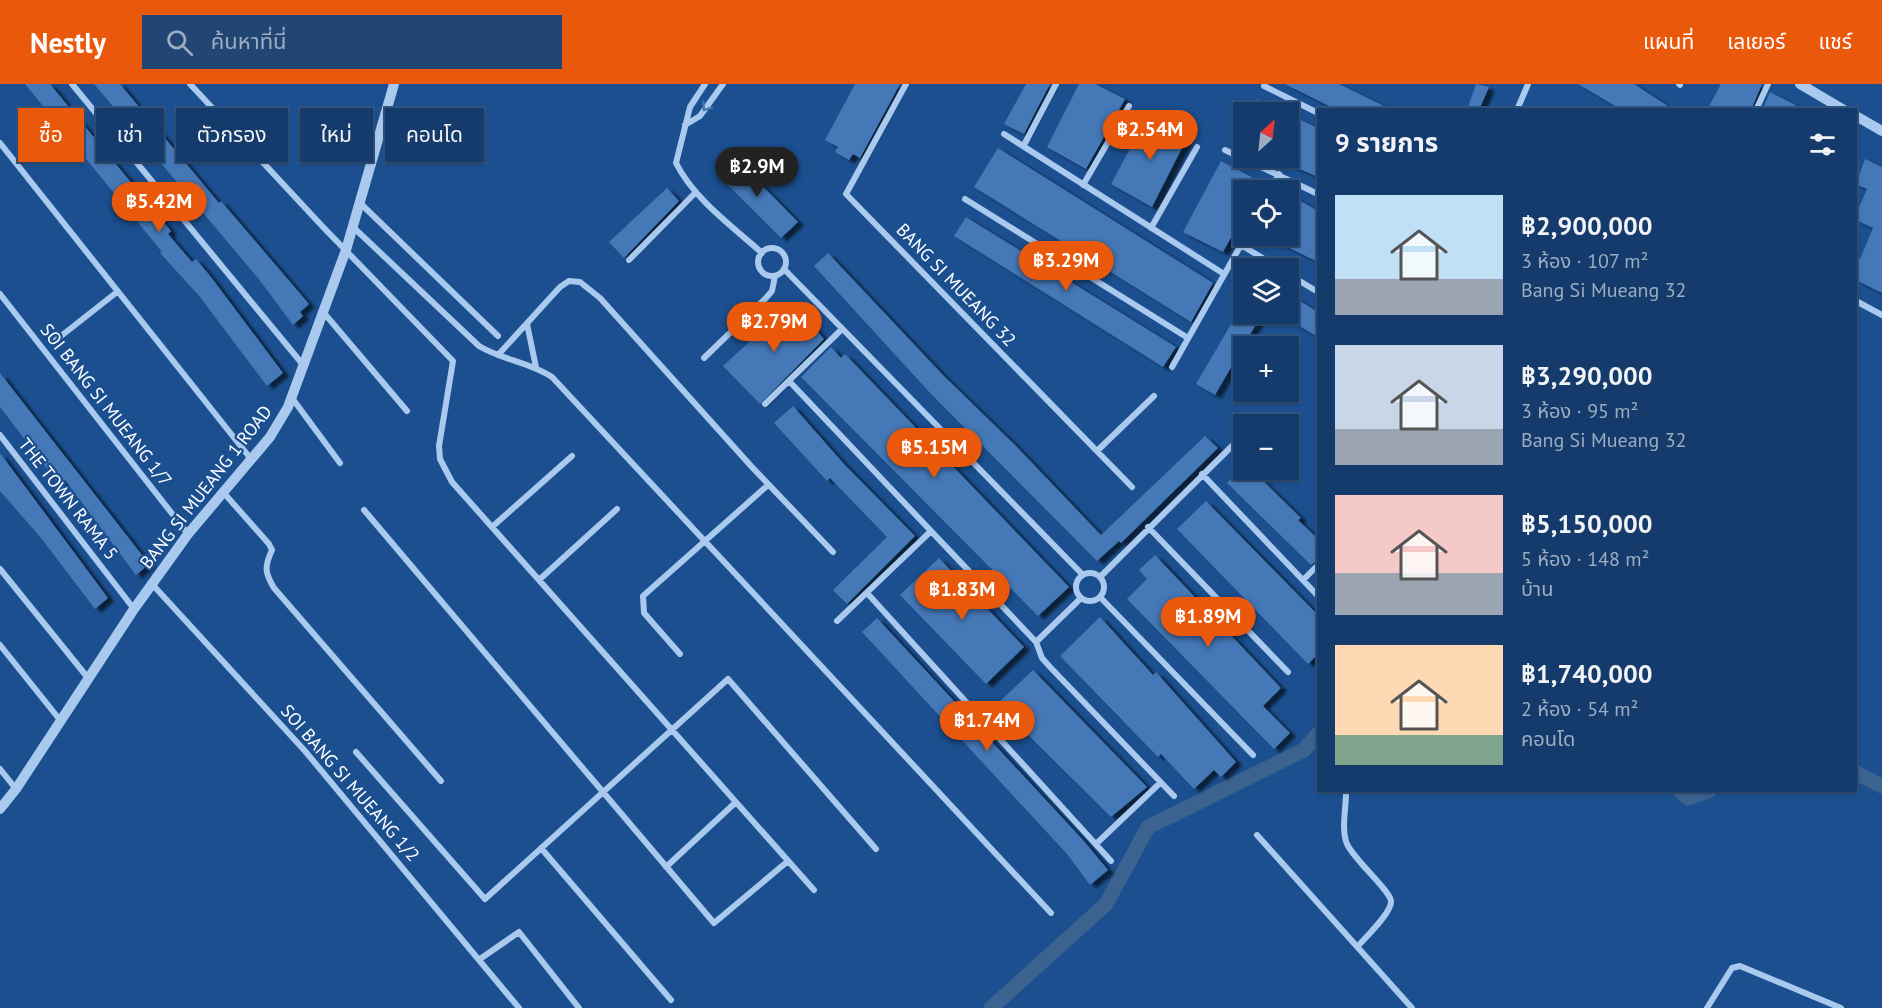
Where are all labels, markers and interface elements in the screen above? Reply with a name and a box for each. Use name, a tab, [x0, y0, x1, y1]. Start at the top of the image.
search box	[142, 15, 562, 69]
text: Nestly	[30, 24, 106, 61]
icon: search	[163, 26, 196, 59]
text: ค้นหาที่นี่	[211, 27, 287, 55]
text: แผนที่	[1643, 28, 1694, 55]
text: เลเยอร์	[1727, 28, 1786, 55]
text: แชร์	[1819, 28, 1852, 55]
one-way arrow	[702, 101, 713, 112]
north arrow	[1233, 102, 1299, 168]
map controls	[1233, 102, 1299, 480]
chip: ซื้อ	[18, 108, 84, 162]
chip: เช่า	[96, 108, 164, 162]
chip: ตัวกรอง	[176, 108, 288, 162]
chip: ใหม่	[300, 108, 373, 162]
chip: คอนโด	[385, 108, 484, 162]
pin: ฿2.54M	[1101, 110, 1199, 161]
text: ฿2.54M	[1117, 116, 1183, 142]
text: 9 รายการ	[1335, 126, 1438, 159]
icon: filters	[1806, 128, 1839, 161]
pin: ฿2.9M	[715, 147, 799, 198]
text: ฿2.9M	[729, 153, 785, 179]
button: locate	[1233, 180, 1299, 246]
pin: ฿5.42M	[110, 182, 208, 233]
text: ฿5.42M	[126, 188, 192, 214]
text: ฿2,900,000	[1521, 209, 1652, 242]
street label: BANG SI MUEANG 32	[892, 218, 1021, 351]
icon: home	[1383, 219, 1455, 291]
pin: ฿3.29M	[1017, 241, 1115, 292]
text: ฿3.29M	[1033, 247, 1099, 273]
text: 3 ห้อง · 107 m²	[1521, 248, 1648, 274]
button: layers	[1233, 258, 1299, 324]
text: Bang Si Mueang 32	[1521, 277, 1686, 303]
pin: ฿2.79M	[725, 302, 823, 353]
text: ฿2.79M	[741, 308, 807, 334]
street label: SOI BANG SI MUEANG 1/7	[36, 319, 177, 491]
button: +	[1233, 336, 1299, 402]
text: ฿3,290,000	[1521, 359, 1652, 392]
icon: home	[1383, 369, 1455, 441]
text: 3 ห้อง · 95 m²	[1521, 398, 1638, 424]
street label: BANG SI MUEANG 1 ROAD	[135, 400, 277, 573]
button: −	[1233, 414, 1299, 480]
text: Bang Si Mueang 32	[1521, 427, 1686, 453]
pin: ฿5.15M	[885, 428, 983, 479]
street label: THE TOWN RAMA 5	[14, 433, 123, 564]
text: ฿5.15M	[901, 434, 967, 460]
text: ฿5,150,000	[1521, 507, 1652, 540]
icon: home	[1383, 519, 1455, 591]
text: 5 ห้อง · 148 m²	[1521, 546, 1649, 572]
pin: ฿1.83M	[913, 570, 1011, 621]
text: ฿1.83M	[929, 576, 995, 602]
text: บ้าน	[1521, 576, 1553, 602]
pin: ฿1.89M	[1159, 597, 1257, 648]
text: ฿1.89M	[1175, 603, 1241, 629]
text: ฿1,740,000	[1521, 657, 1652, 690]
icon: home	[1383, 669, 1455, 741]
text: 2 ห้อง · 54 m²	[1521, 696, 1638, 722]
street label: SOI BANG SI MUEANG 1/2	[276, 699, 425, 866]
pin: ฿1.74M	[938, 701, 1036, 752]
text: ฿1.74M	[954, 707, 1020, 733]
text: คอนโด	[1521, 726, 1575, 752]

